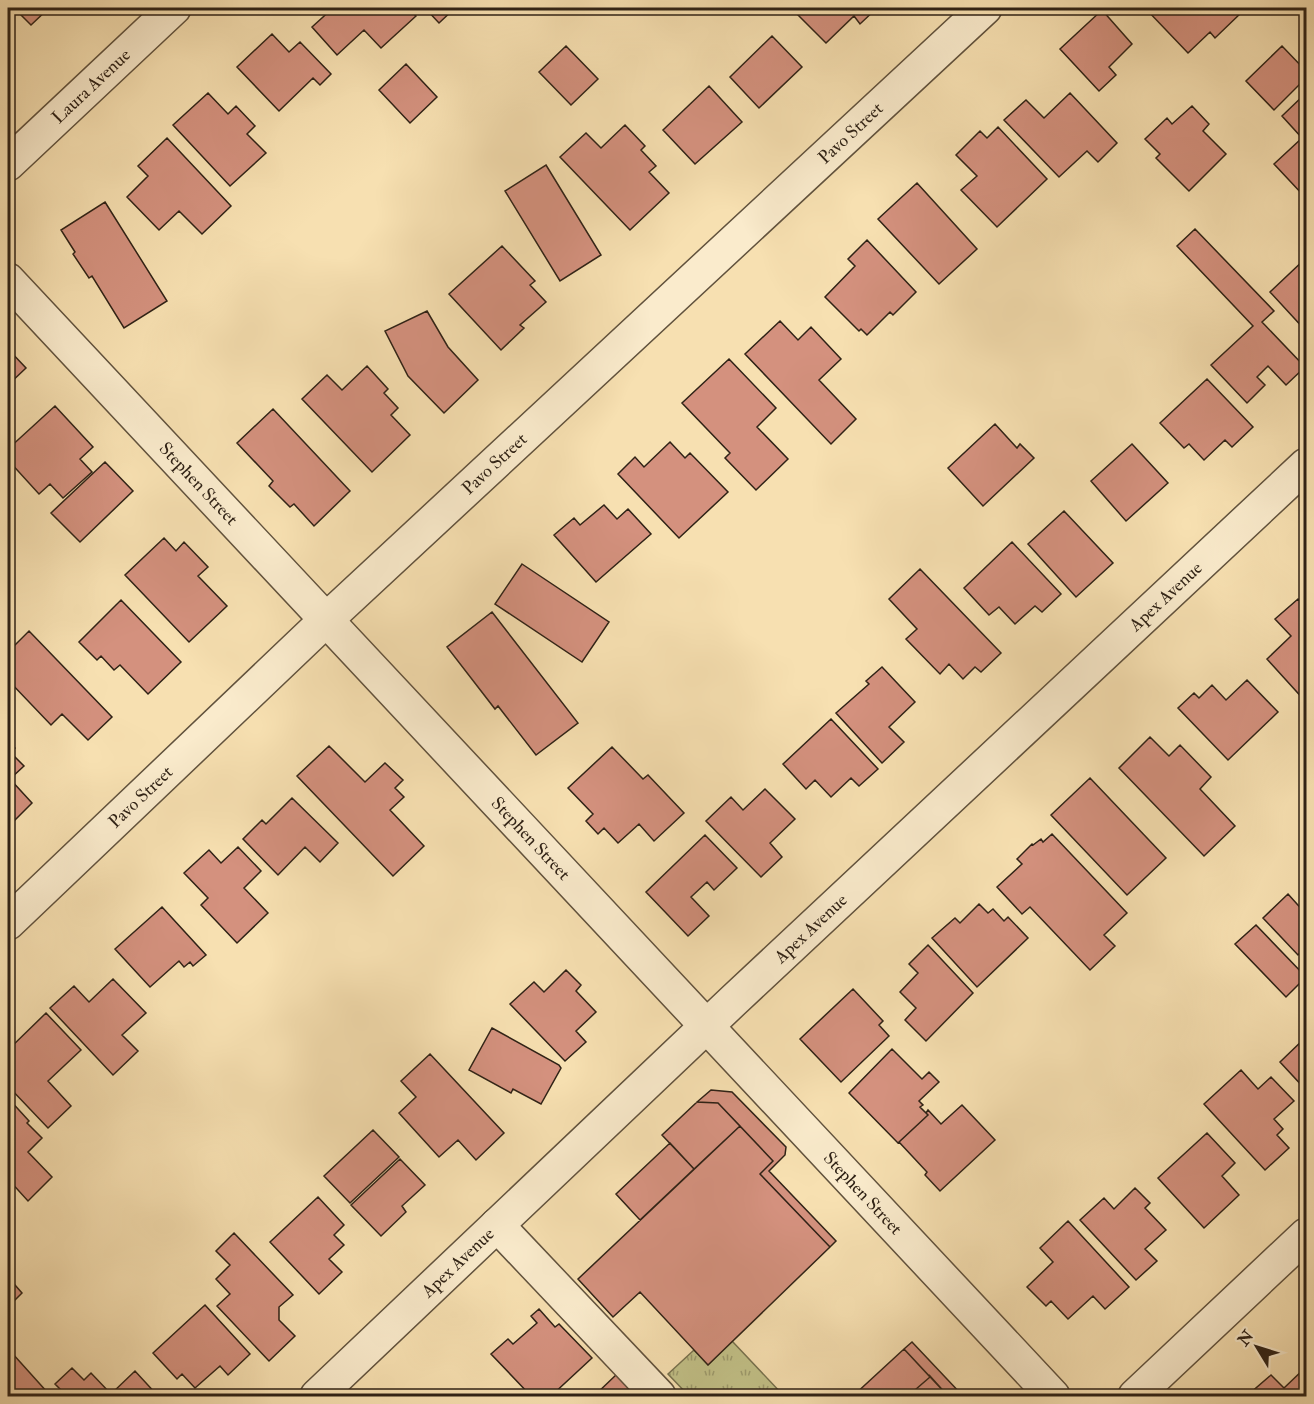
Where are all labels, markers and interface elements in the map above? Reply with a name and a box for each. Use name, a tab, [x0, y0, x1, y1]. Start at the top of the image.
street label: Laura Avenue	[47, 43, 136, 129]
street label: Pavo Street	[813, 97, 888, 169]
street label: Pavo Street	[457, 428, 532, 500]
street label: Stephen Street	[154, 437, 243, 530]
street label: Apex Avenue	[1123, 556, 1207, 637]
street label: Pavo Street	[103, 760, 178, 833]
street label: Stephen Street	[486, 792, 576, 885]
street label: Apex Avenue	[768, 888, 852, 969]
street label: Stephen Street	[818, 1147, 908, 1240]
street label: Apex Avenue	[416, 1222, 499, 1303]
north arrow	[1227, 1317, 1287, 1377]
text: N	[1233, 1326, 1259, 1351]

